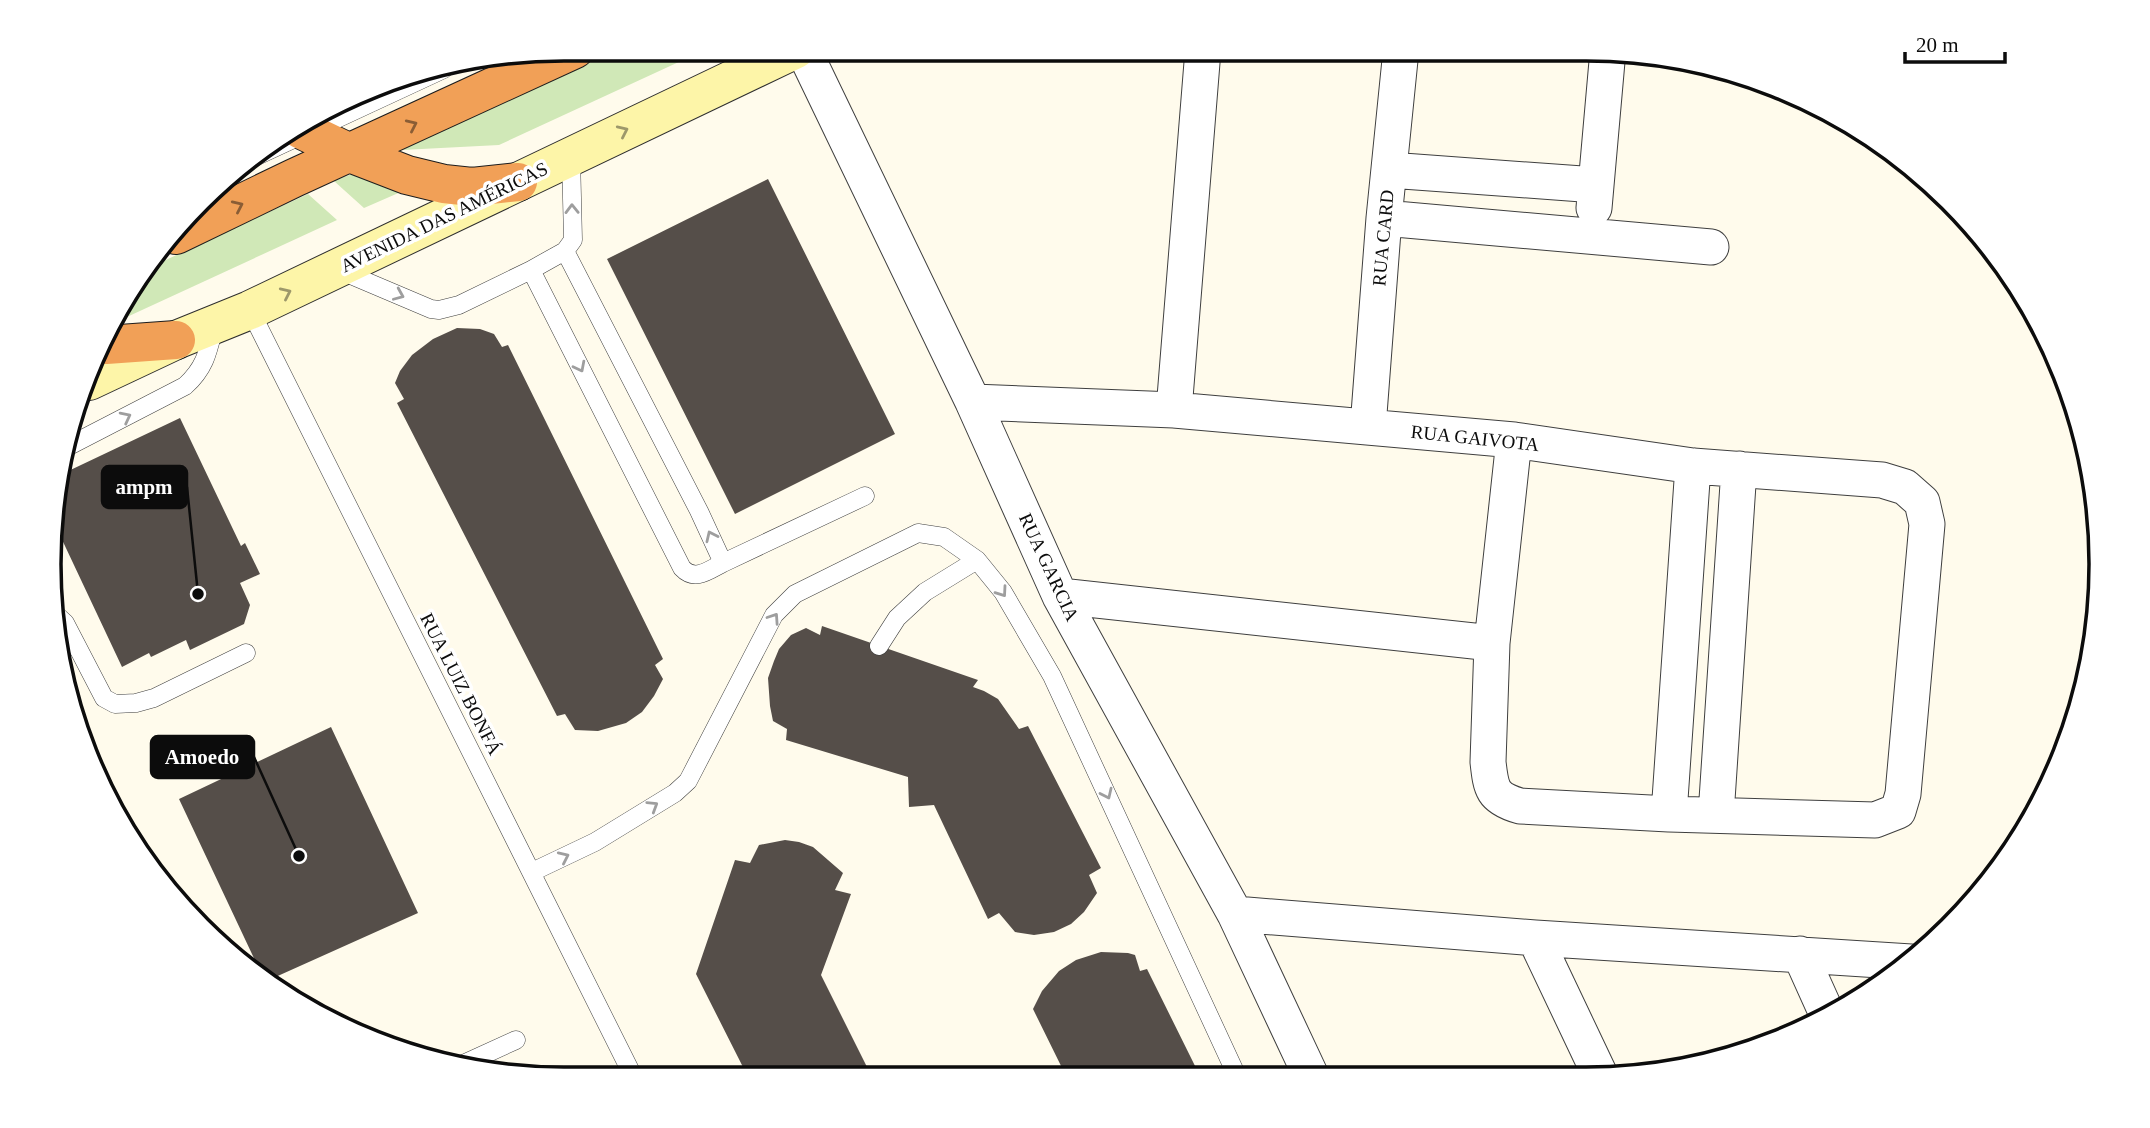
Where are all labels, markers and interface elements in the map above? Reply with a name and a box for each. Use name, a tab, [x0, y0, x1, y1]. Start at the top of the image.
scale bar	[1905, 21, 2005, 65]
text: 20 m	[1916, 33, 1959, 57]
one-way arrow	[405, 119, 417, 133]
one-way arrow	[616, 126, 629, 140]
street label: AVENIDA DAS AMÉRICAS	[337, 158, 551, 276]
street label: RUA CARD	[1368, 189, 1398, 287]
one-way arrow	[231, 200, 243, 214]
one-way arrow	[564, 203, 580, 213]
one-way arrow	[279, 287, 291, 301]
one-way arrow	[392, 287, 404, 301]
one-way arrow	[572, 360, 586, 373]
one-way arrow	[119, 412, 131, 426]
street label: RUA GAIVOTA	[1410, 421, 1540, 455]
callout: ampm	[102, 466, 187, 508]
text: ampm	[115, 475, 173, 499]
street label: RUA GARCIA	[1015, 510, 1083, 625]
one-way arrow	[705, 531, 719, 543]
one-way arrow	[994, 584, 1006, 597]
street label: RUA LUIZ BONFÁ	[416, 610, 506, 759]
one-way arrow	[766, 613, 778, 626]
callout: Amoedo	[151, 736, 254, 778]
text: Amoedo	[165, 745, 239, 769]
one-way arrow	[1099, 786, 1113, 799]
one-way arrow	[646, 802, 659, 815]
one-way arrow	[557, 851, 569, 865]

